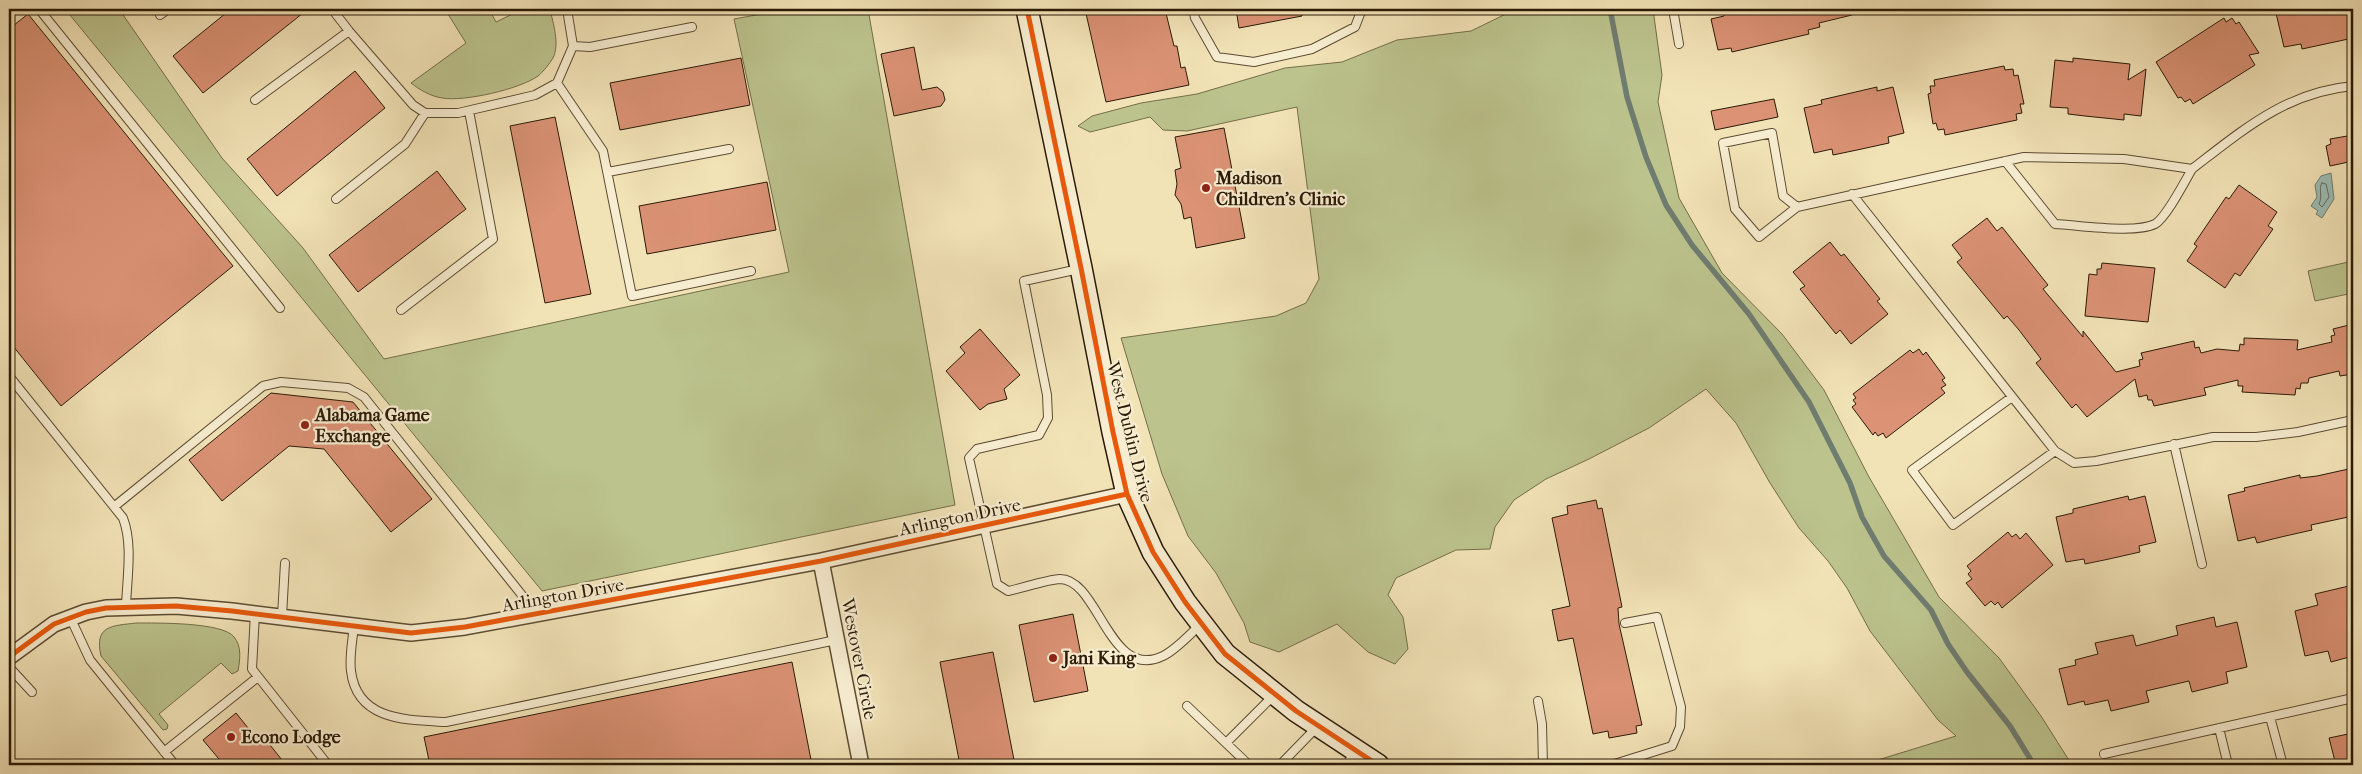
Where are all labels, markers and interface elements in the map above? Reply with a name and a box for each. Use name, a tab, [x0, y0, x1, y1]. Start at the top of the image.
place label: Madison Children's Clinic	[1215, 168, 1345, 210]
marker: Madison Children's Clinic	[1200, 182, 1212, 194]
street label: West Dublin Drive	[1102, 359, 1157, 505]
place label: Alabama Game Exchange	[314, 405, 430, 447]
marker: Alabama Game Exchange	[299, 419, 311, 431]
street label: Arlington Drive	[897, 494, 1023, 541]
street label: Arlington Drive	[499, 574, 626, 617]
street label: Westover Circle	[836, 596, 881, 721]
place label: Jani King	[1061, 648, 1137, 669]
marker: Jani King	[1047, 652, 1059, 664]
place label: Econo Lodge	[241, 727, 341, 748]
marker: Econo Lodge	[225, 731, 237, 743]

